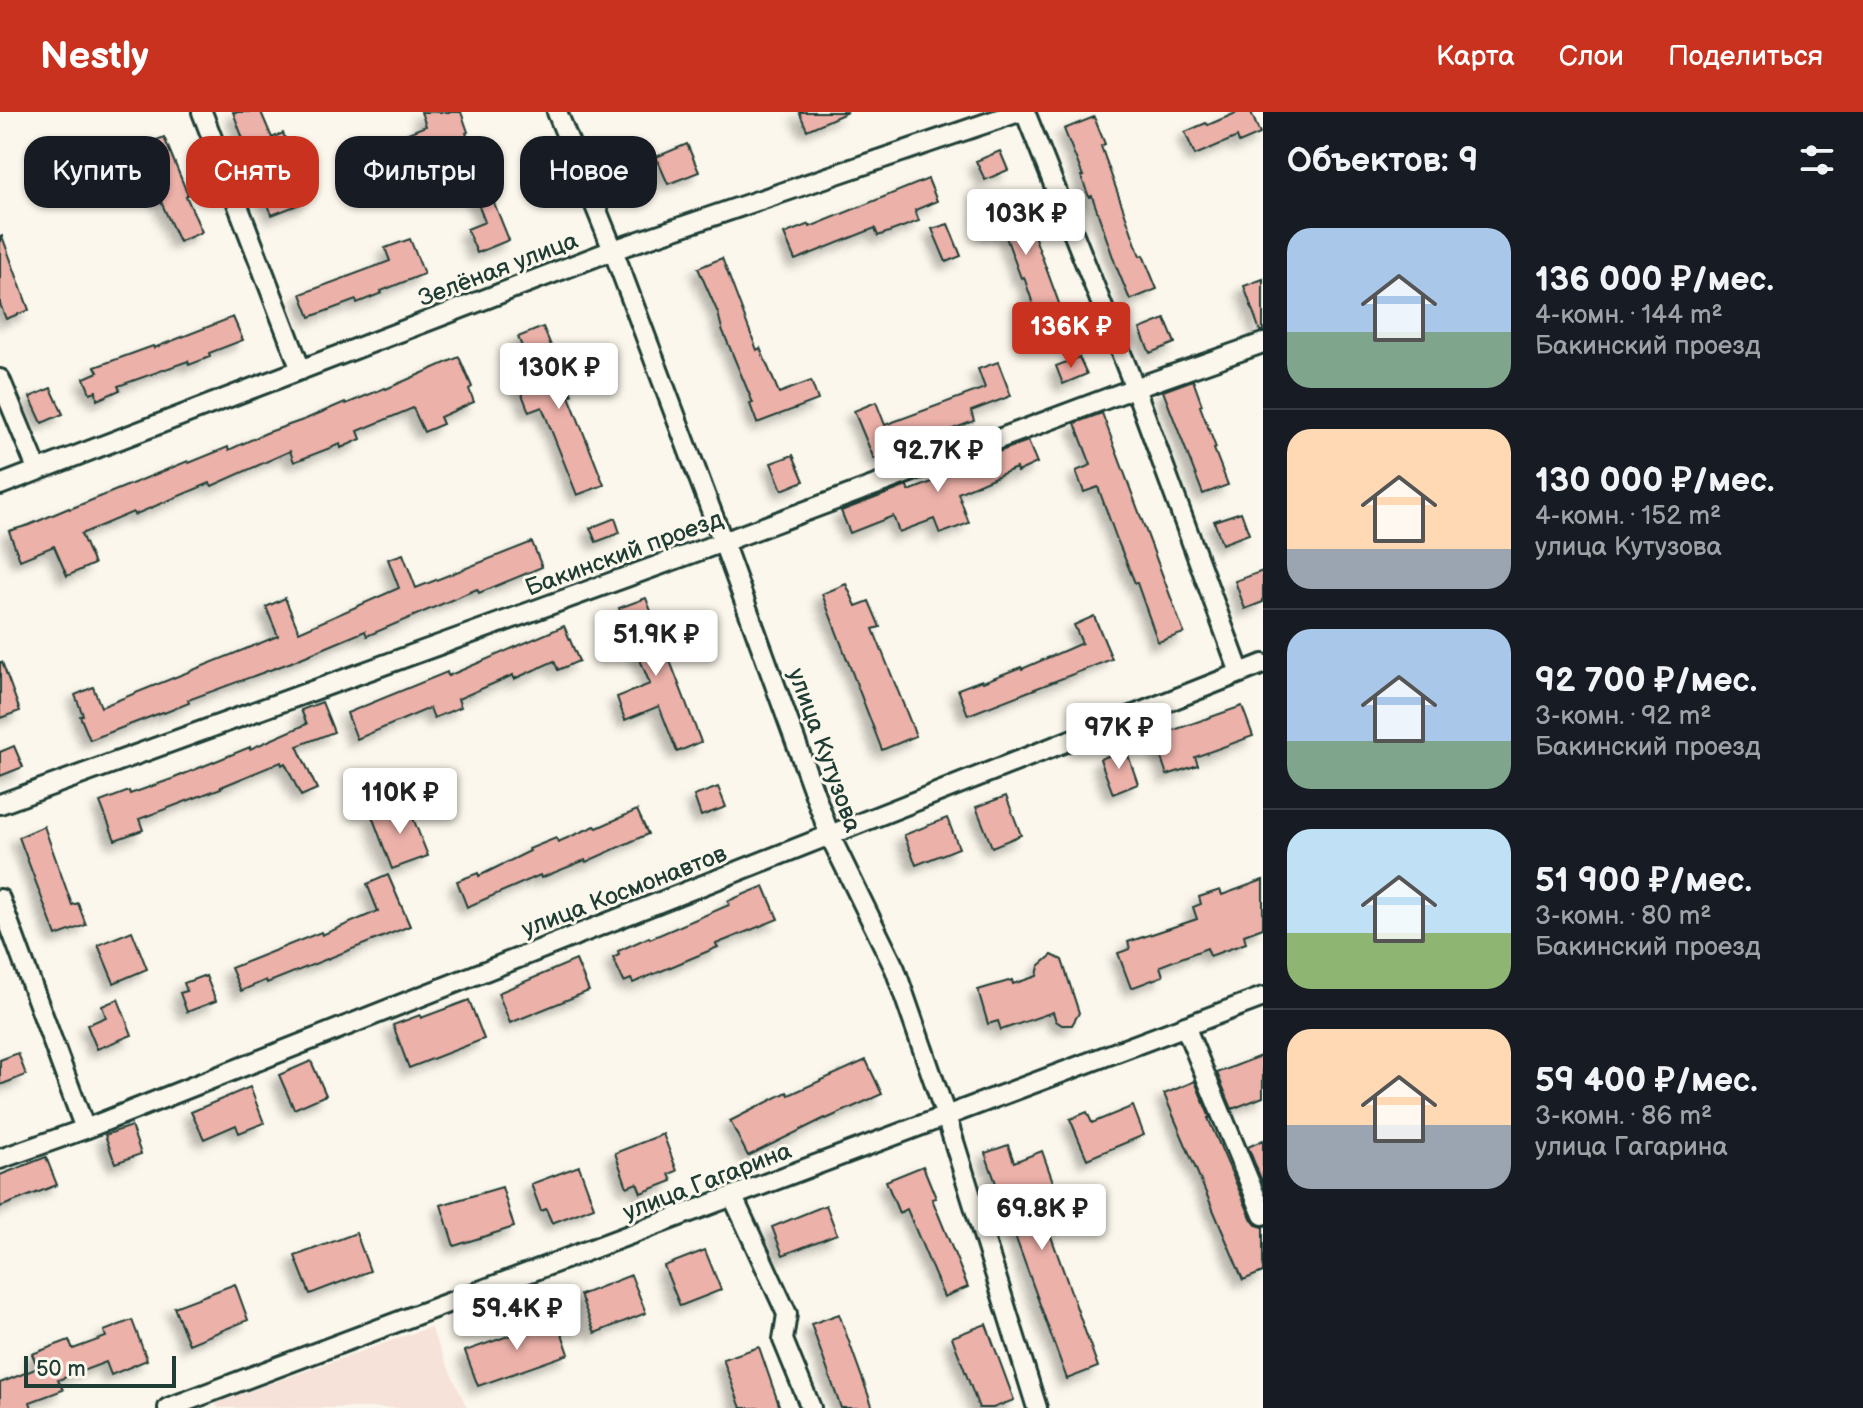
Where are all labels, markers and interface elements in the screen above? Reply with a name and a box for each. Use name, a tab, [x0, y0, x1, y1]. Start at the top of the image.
text: Nestly	[40, 34, 149, 79]
text: Карта	[1436, 40, 1515, 73]
text: Слои	[1559, 40, 1624, 73]
text: Поделиться	[1668, 40, 1823, 73]
chip: Купить	[24, 136, 170, 208]
chip: Снять	[186, 136, 319, 208]
chip: Фильтры	[335, 136, 504, 208]
chip: Новое	[520, 136, 657, 208]
icon: filters	[1795, 138, 1839, 182]
text: Объектов: 9	[1287, 140, 1478, 181]
pin: 103K ₽	[961, 189, 1091, 257]
text: 103K ₽	[985, 199, 1067, 230]
street label: Зелёная улица	[414, 226, 582, 313]
text: 136 000 ₽/мес.	[1535, 259, 1774, 300]
icon: home	[1351, 260, 1447, 356]
text: 4-комн. · 144 m²	[1535, 300, 1723, 331]
pin: 136K ₽	[1006, 302, 1136, 370]
text: 136K ₽	[1030, 312, 1112, 343]
text: Бакинский проезд	[1535, 331, 1761, 362]
pin: 130K ₽	[494, 343, 624, 411]
text: 130K ₽	[518, 353, 600, 384]
pin: 92.7K ₽	[864, 426, 1012, 494]
text: 92.7K ₽	[893, 436, 983, 467]
text: 130 000 ₽/мес.	[1535, 460, 1775, 501]
icon: home	[1351, 461, 1447, 557]
text: 4-комн. · 152 m²	[1535, 501, 1721, 532]
street label: Бакинский проезд	[521, 504, 727, 603]
text: улица Кутузова	[1535, 532, 1722, 563]
pin: 51.9K ₽	[582, 610, 730, 678]
text: 51.9K ₽	[613, 620, 699, 651]
text: 92 700 ₽/мес.	[1535, 660, 1757, 701]
icon: home	[1351, 661, 1447, 757]
street label: улица Кутузова	[781, 664, 868, 836]
text: 3-комн. · 92 m²	[1535, 701, 1711, 732]
pin: 97K ₽	[1063, 703, 1175, 771]
text: 97K ₽	[1084, 713, 1154, 744]
text: Бакинский проезд	[1535, 732, 1761, 763]
pin: 110K ₽	[335, 768, 465, 836]
text: 110K ₽	[361, 778, 439, 809]
street label: улица Космонавтов	[518, 839, 731, 944]
text: 51 900 ₽/мес.	[1535, 860, 1752, 901]
icon: home	[1351, 861, 1447, 957]
text: 3-комн. · 80 m²	[1535, 901, 1712, 932]
text: Бакинский проезд	[1535, 932, 1761, 963]
text: 59 400 ₽/мес.	[1535, 1060, 1758, 1101]
icon: home	[1351, 1061, 1447, 1157]
text: 3-комн. · 86 m²	[1535, 1101, 1712, 1132]
text: улица Гагарина	[1535, 1132, 1728, 1163]
street label: улица Гагарина	[619, 1136, 795, 1227]
pin: 69.8K ₽	[968, 1184, 1116, 1252]
text: 69.8K ₽	[996, 1194, 1088, 1225]
pin: 59.4K ₽	[443, 1284, 591, 1352]
text: 59.4K ₽	[471, 1294, 563, 1325]
scale bar	[24, 1352, 176, 1388]
text: 50 m	[36, 1356, 86, 1383]

